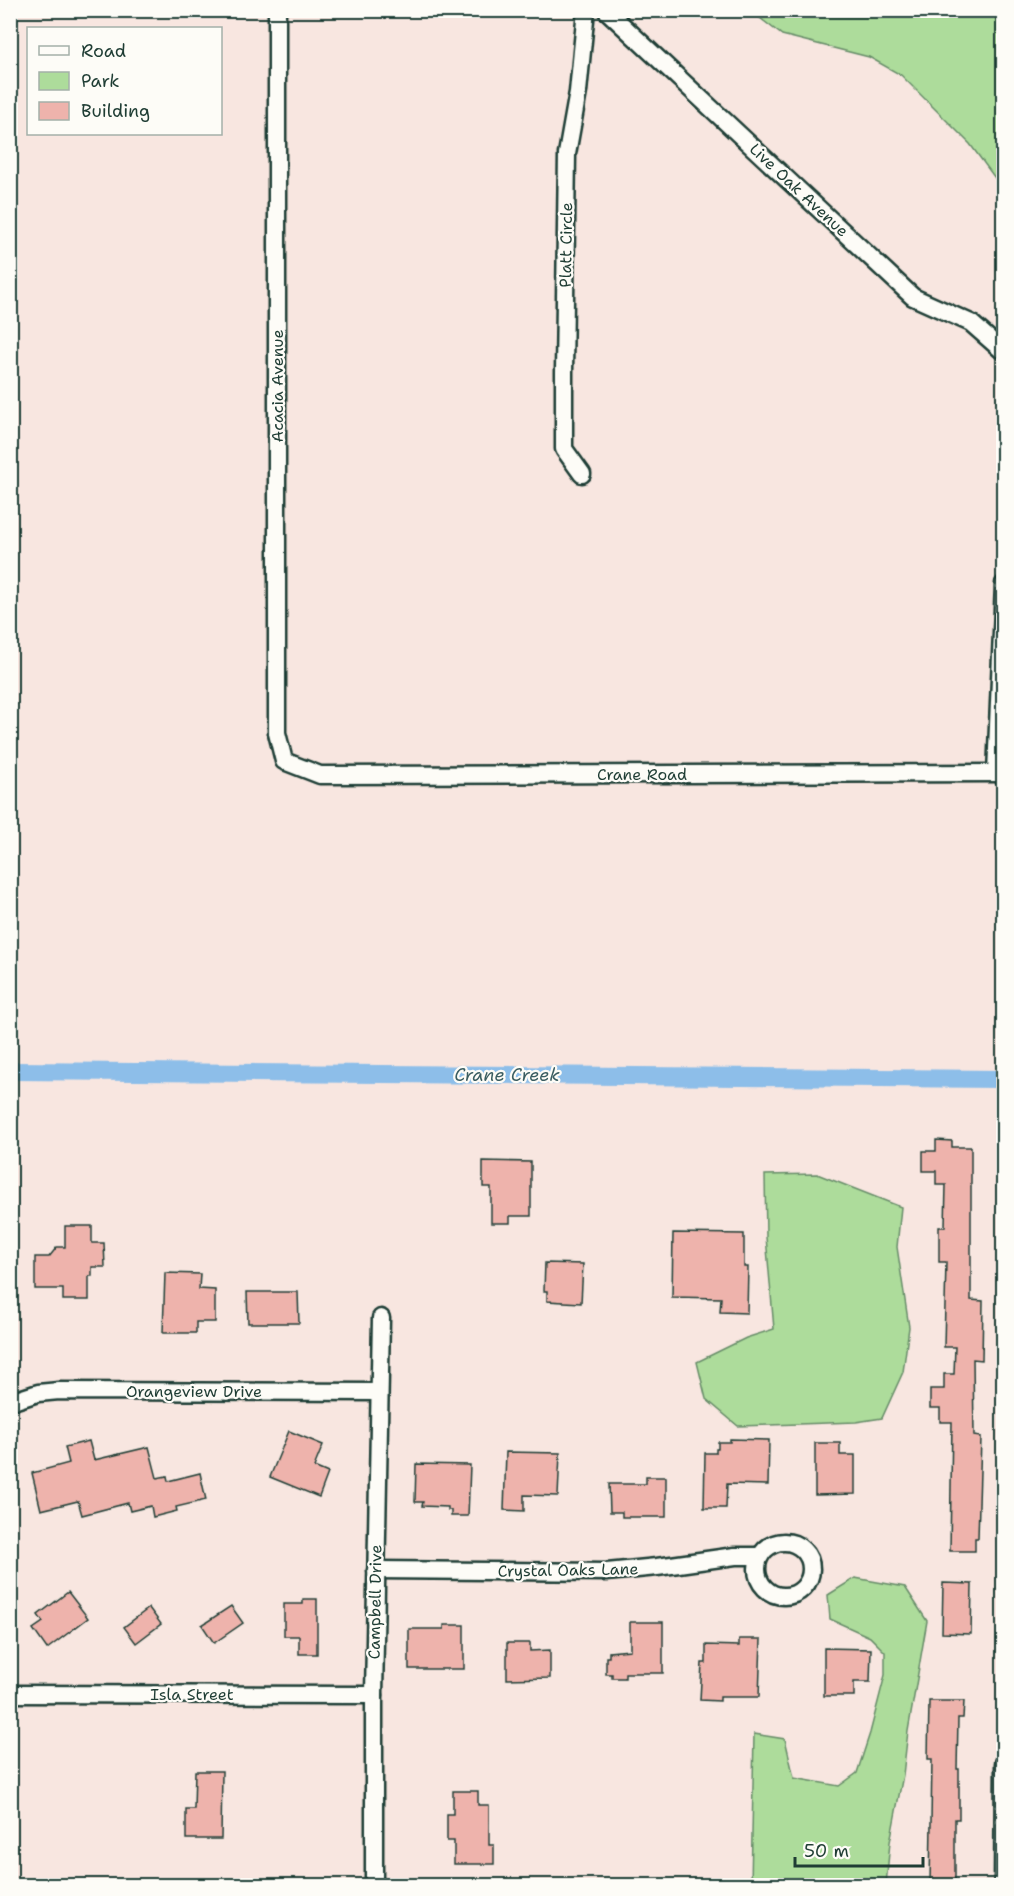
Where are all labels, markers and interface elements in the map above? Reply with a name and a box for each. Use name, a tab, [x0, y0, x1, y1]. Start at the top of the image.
legend	[27, 27, 222, 135]
text: Road	[81, 39, 126, 63]
text: Park	[81, 69, 120, 93]
text: Building	[81, 99, 150, 123]
street label: Live Oak Avenue	[745, 139, 853, 241]
street label: Platt Circle	[555, 202, 577, 288]
street label: Acacia Avenue	[267, 329, 288, 443]
street label: Crane Road	[597, 764, 687, 785]
water label: Crane Creek	[454, 1063, 560, 1087]
street label: Orangeview Drive	[126, 1381, 262, 1402]
street label: Campbell Drive	[363, 1544, 387, 1660]
street label: Crystal Oaks Lane	[497, 1558, 639, 1582]
street label: Isla Street	[150, 1684, 234, 1705]
scale bar	[795, 1830, 922, 1868]
text: 50 m	[804, 1839, 849, 1863]

